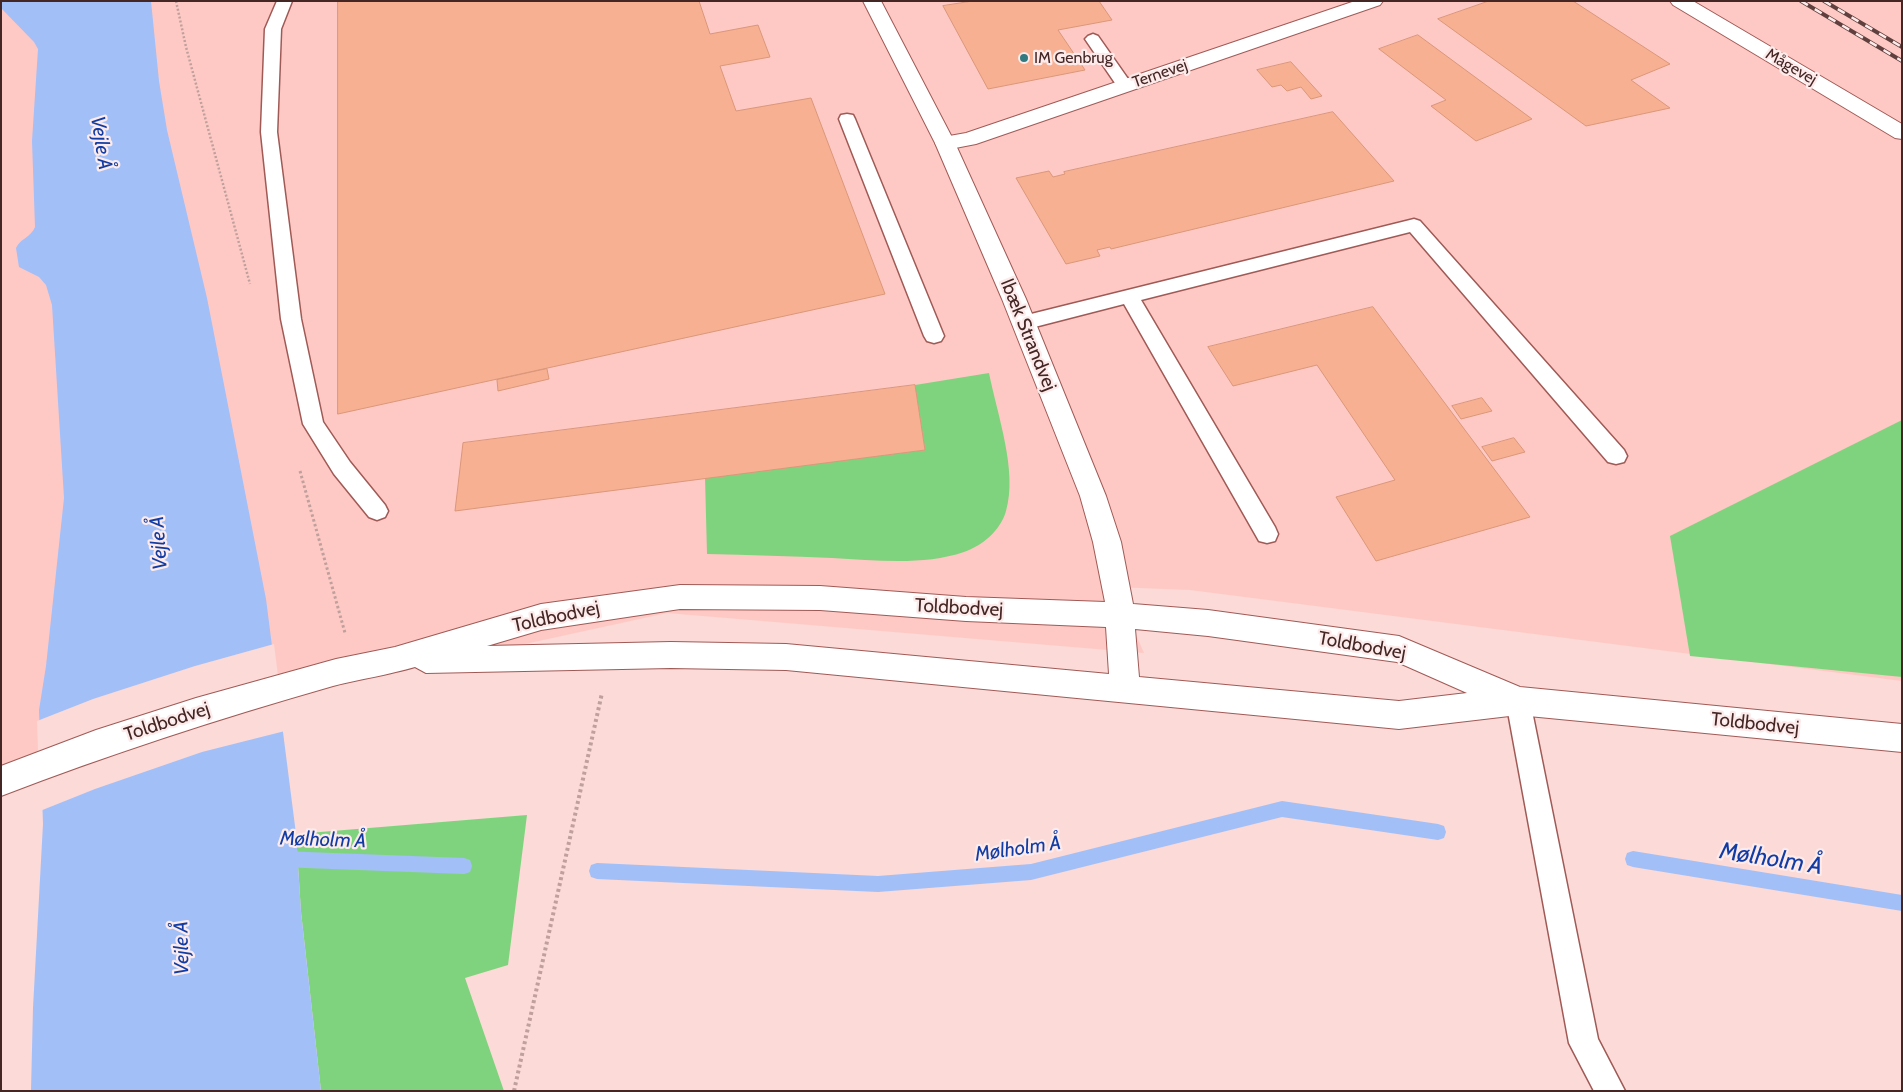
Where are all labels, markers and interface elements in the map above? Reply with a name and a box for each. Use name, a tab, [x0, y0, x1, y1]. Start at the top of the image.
street label: Mågevej	[1762, 45, 1820, 89]
place label: IM Genbrug	[1034, 48, 1113, 68]
marker: IM Genbrug	[1018, 52, 1030, 64]
street label: Ternevej	[1130, 56, 1190, 92]
water label: Vejle Å	[85, 115, 117, 171]
street label: Ibæk Strandvej	[995, 276, 1061, 394]
water label: Vejle Å	[145, 515, 173, 571]
street label: Toldbodvej	[914, 594, 1004, 622]
street label: Toldbodvej	[510, 597, 602, 637]
street label: Toldbodvej	[1316, 627, 1408, 665]
street label: Toldbodvej	[121, 697, 213, 747]
street label: Toldbodvej	[1710, 708, 1800, 740]
water label: Mølholm Å	[279, 827, 367, 853]
water label: Mølholm Å	[974, 831, 1062, 867]
water label: Mølholm Å	[1718, 837, 1824, 881]
water label: Vejle Å	[170, 921, 194, 975]

